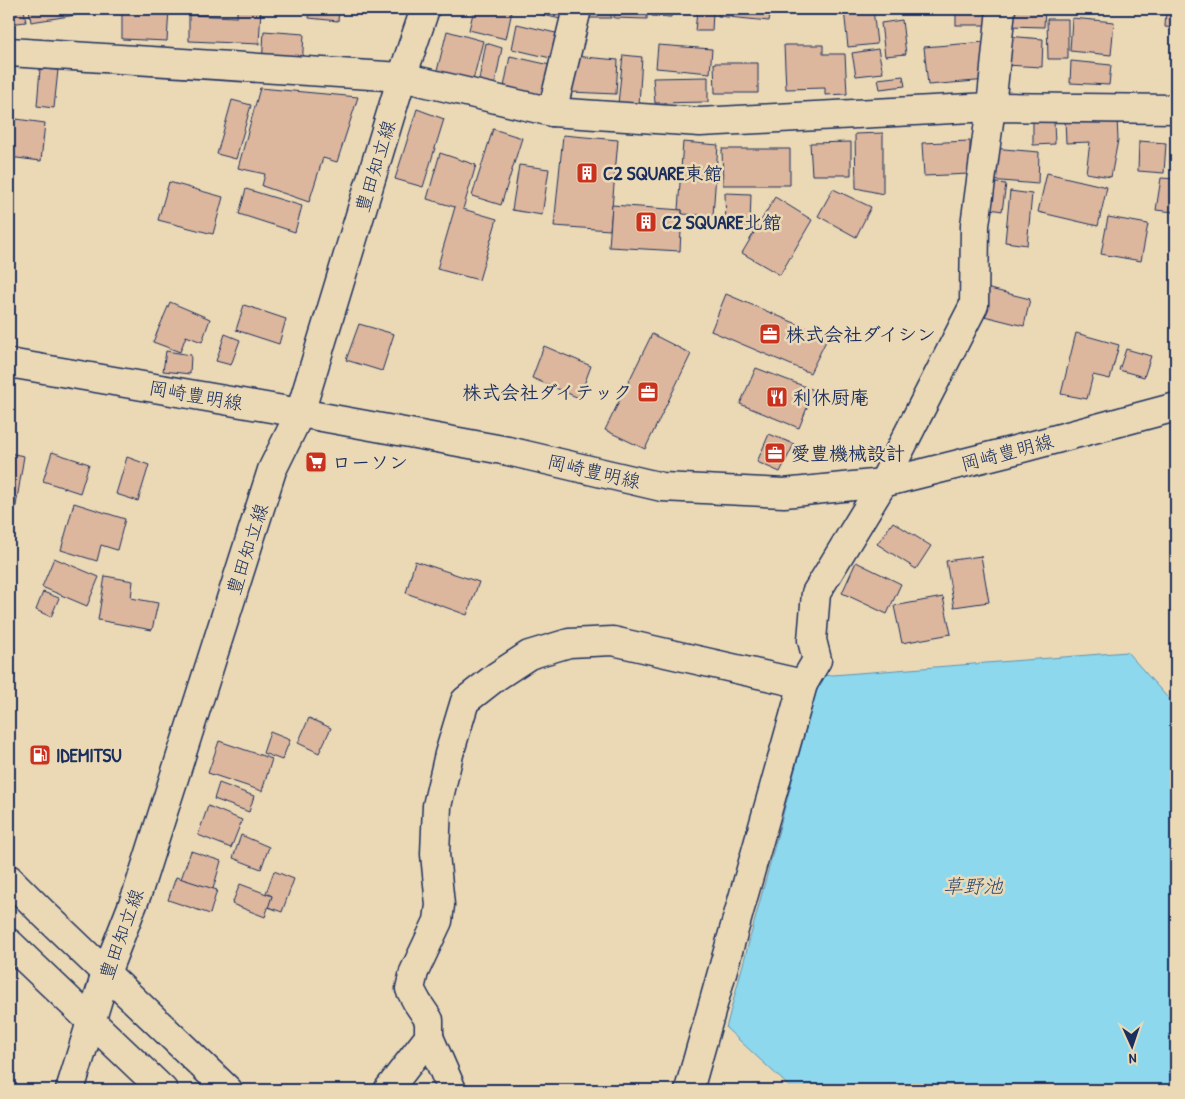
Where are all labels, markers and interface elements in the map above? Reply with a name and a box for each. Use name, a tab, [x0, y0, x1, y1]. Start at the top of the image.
street label: 豊田知立線	[349, 117, 401, 215]
place label: C2 SQUARE東館	[603, 160, 723, 186]
building icon: C2 SQUARE東館	[575, 161, 599, 185]
place label: C2 SQUARE北館	[662, 209, 782, 235]
building icon: C2 SQUARE北館	[634, 210, 658, 234]
place label: 株式会社ダイシン	[786, 321, 936, 347]
office icon: 株式会社ダイシン	[758, 322, 782, 346]
street label: 岡崎豊明線	[147, 374, 245, 416]
place label: 株式会社ダイテック	[463, 379, 632, 405]
office icon: 株式会社ダイテック	[636, 380, 660, 404]
place label: 利休厨庵	[793, 384, 869, 410]
restaurant icon: 利休厨庵	[765, 385, 789, 409]
street label: 岡崎豊明線	[958, 427, 1056, 477]
place label: 愛豊機械設計	[791, 440, 905, 466]
office icon: 愛豊機械設計	[763, 441, 787, 465]
street label: 岡崎豊明線	[545, 448, 643, 494]
place label: ローソン	[332, 449, 408, 475]
supermarket icon: ローソン	[304, 450, 328, 474]
street label: 豊田知立線	[220, 500, 274, 598]
place label: IDEMITSU	[56, 742, 122, 768]
fuel station icon: IDEMITSU	[28, 743, 52, 767]
water label: 草野池	[943, 872, 1004, 899]
street label: 豊田知立線	[93, 885, 149, 983]
north arrow	[1108, 1022, 1158, 1072]
text: N	[1128, 1050, 1137, 1069]

